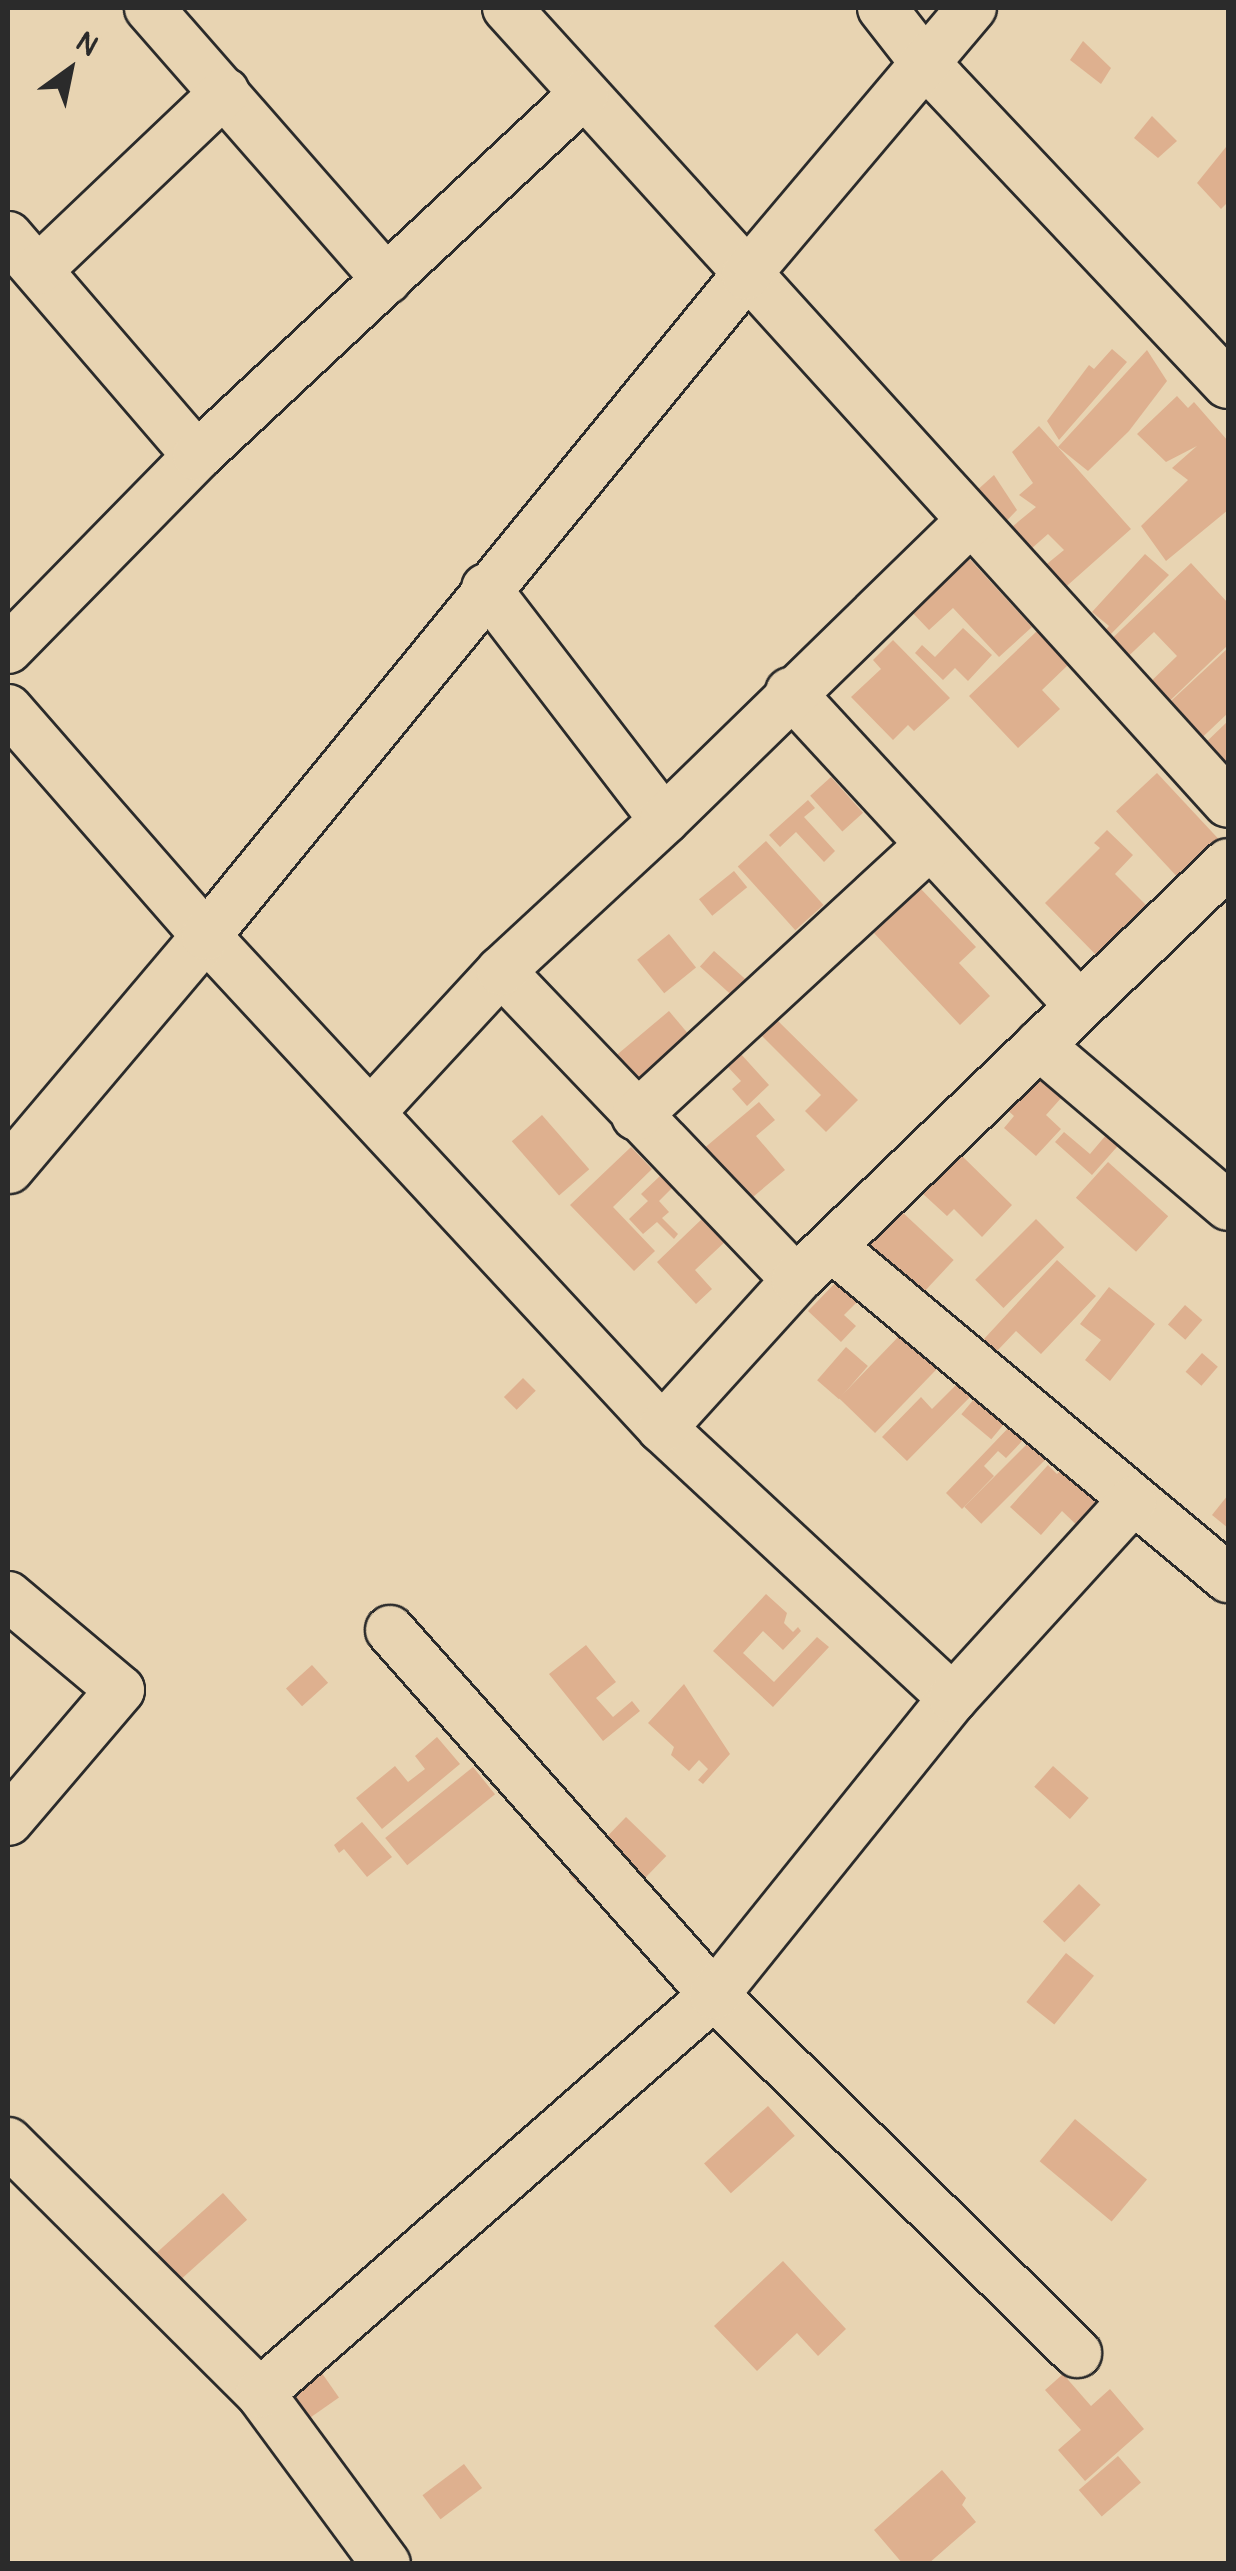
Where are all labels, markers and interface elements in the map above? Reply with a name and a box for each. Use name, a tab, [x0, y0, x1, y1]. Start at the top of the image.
north arrow	[20, 20, 120, 120]
text: N	[69, 25, 104, 64]

